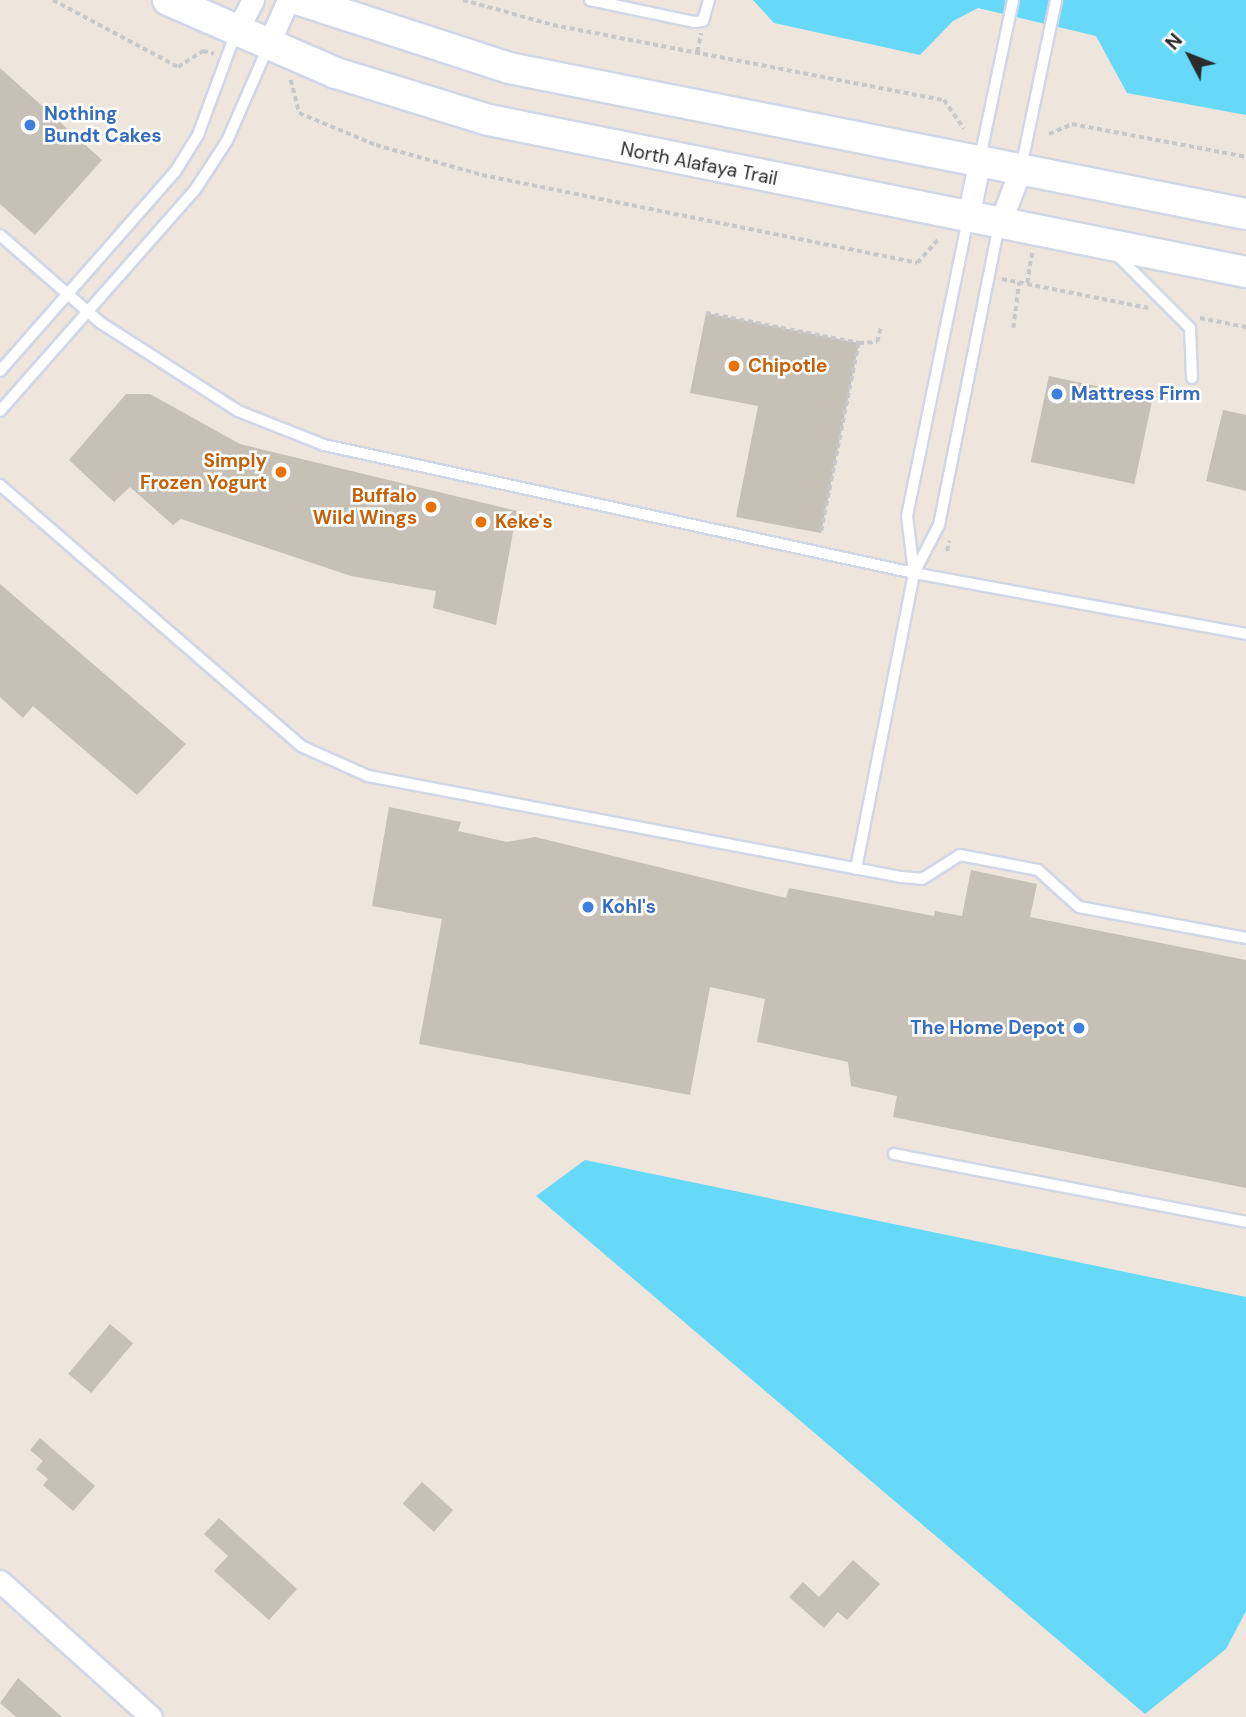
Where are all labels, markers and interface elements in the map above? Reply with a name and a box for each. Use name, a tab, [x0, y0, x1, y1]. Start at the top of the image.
north arrow	[1155, 21, 1225, 91]
text: N	[1160, 28, 1188, 55]
place label: Nothing Bundt Cakes	[44, 103, 162, 147]
marker: Nothing Bundt Cakes	[22, 117, 38, 133]
street label: North Alafaya Trail	[619, 138, 779, 190]
place label: Chipotle	[748, 355, 827, 377]
marker: Chipotle	[726, 358, 742, 374]
place label: Mattress Firm	[1071, 383, 1200, 405]
marker: Mattress Firm	[1049, 386, 1065, 402]
place label: Simply Frozen Yogurt	[140, 450, 267, 494]
marker: Simply Frozen Yogurt	[273, 464, 289, 480]
place label: Buffalo Wild Wings	[313, 485, 417, 529]
marker: Buffalo Wild Wings	[423, 499, 439, 515]
place label: Keke's	[495, 511, 552, 533]
marker: Keke's	[473, 514, 489, 530]
place label: Kohl's	[602, 896, 656, 918]
marker: Kohl's	[580, 899, 596, 915]
place label: The Home Depot	[910, 1017, 1065, 1039]
marker: The Home Depot	[1071, 1020, 1087, 1036]

